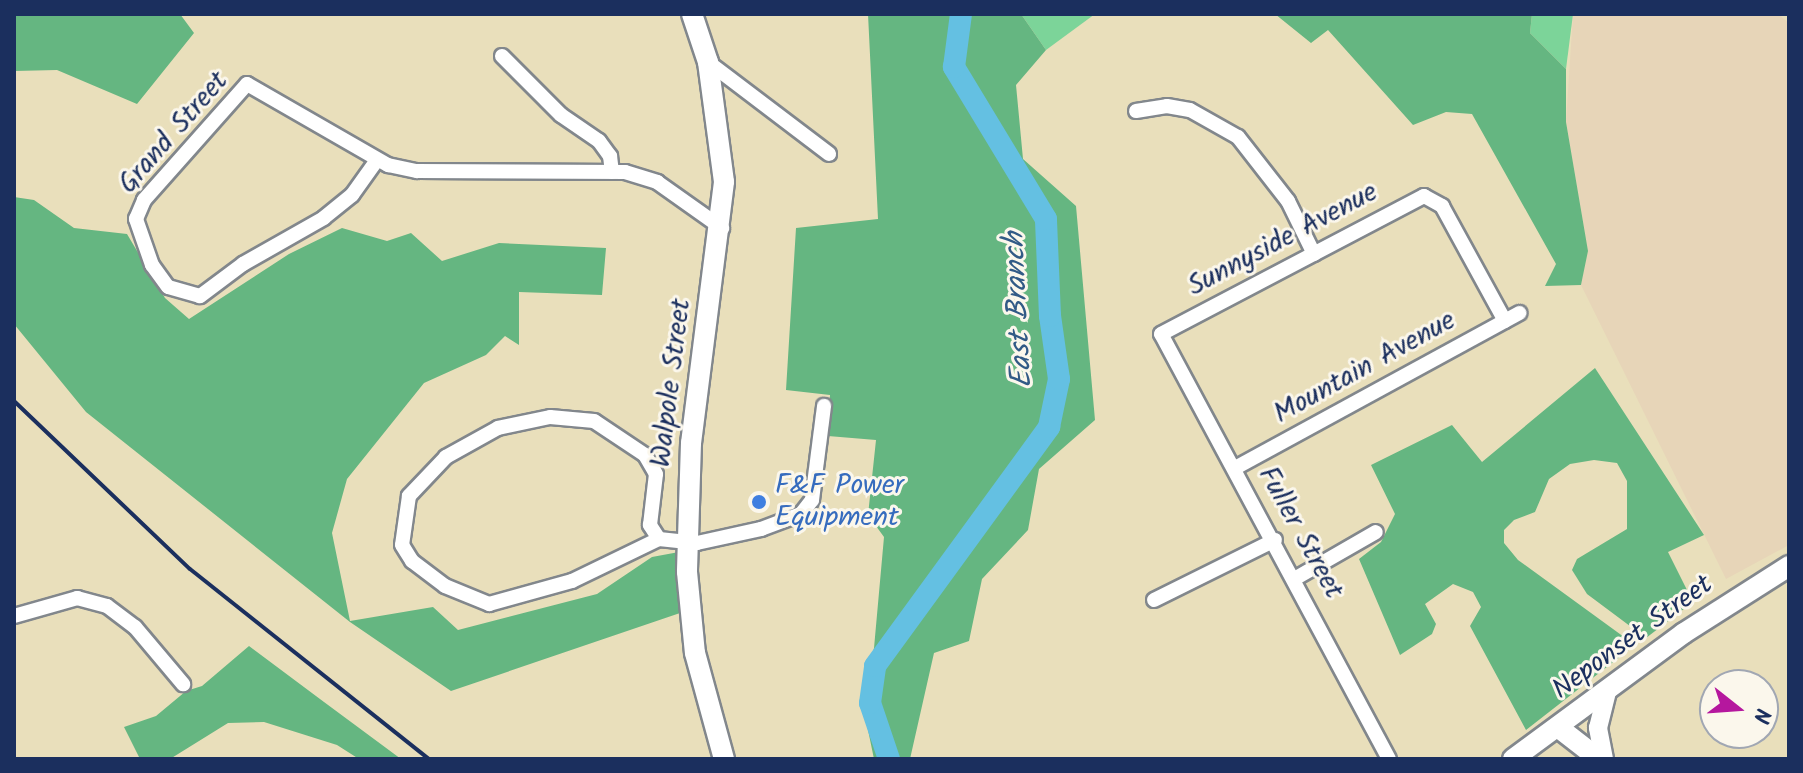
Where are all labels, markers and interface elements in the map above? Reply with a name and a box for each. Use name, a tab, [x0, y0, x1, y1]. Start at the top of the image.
street label: Grand Street	[112, 65, 236, 201]
street label: Sunnyside Avenue	[1182, 176, 1384, 304]
water label: East Branch	[997, 231, 1041, 389]
street label: Walpole Street	[645, 297, 699, 469]
street label: Mountain Avenue	[1268, 304, 1462, 432]
street label: Fuller Street	[1250, 461, 1350, 605]
place label: F&F Power Equipment	[775, 469, 904, 535]
marker: F&F Power Equipment	[750, 493, 768, 511]
street label: Neponset Street	[1546, 569, 1720, 707]
north arrow	[1699, 669, 1779, 749]
text: N	[1742, 704, 1779, 727]

